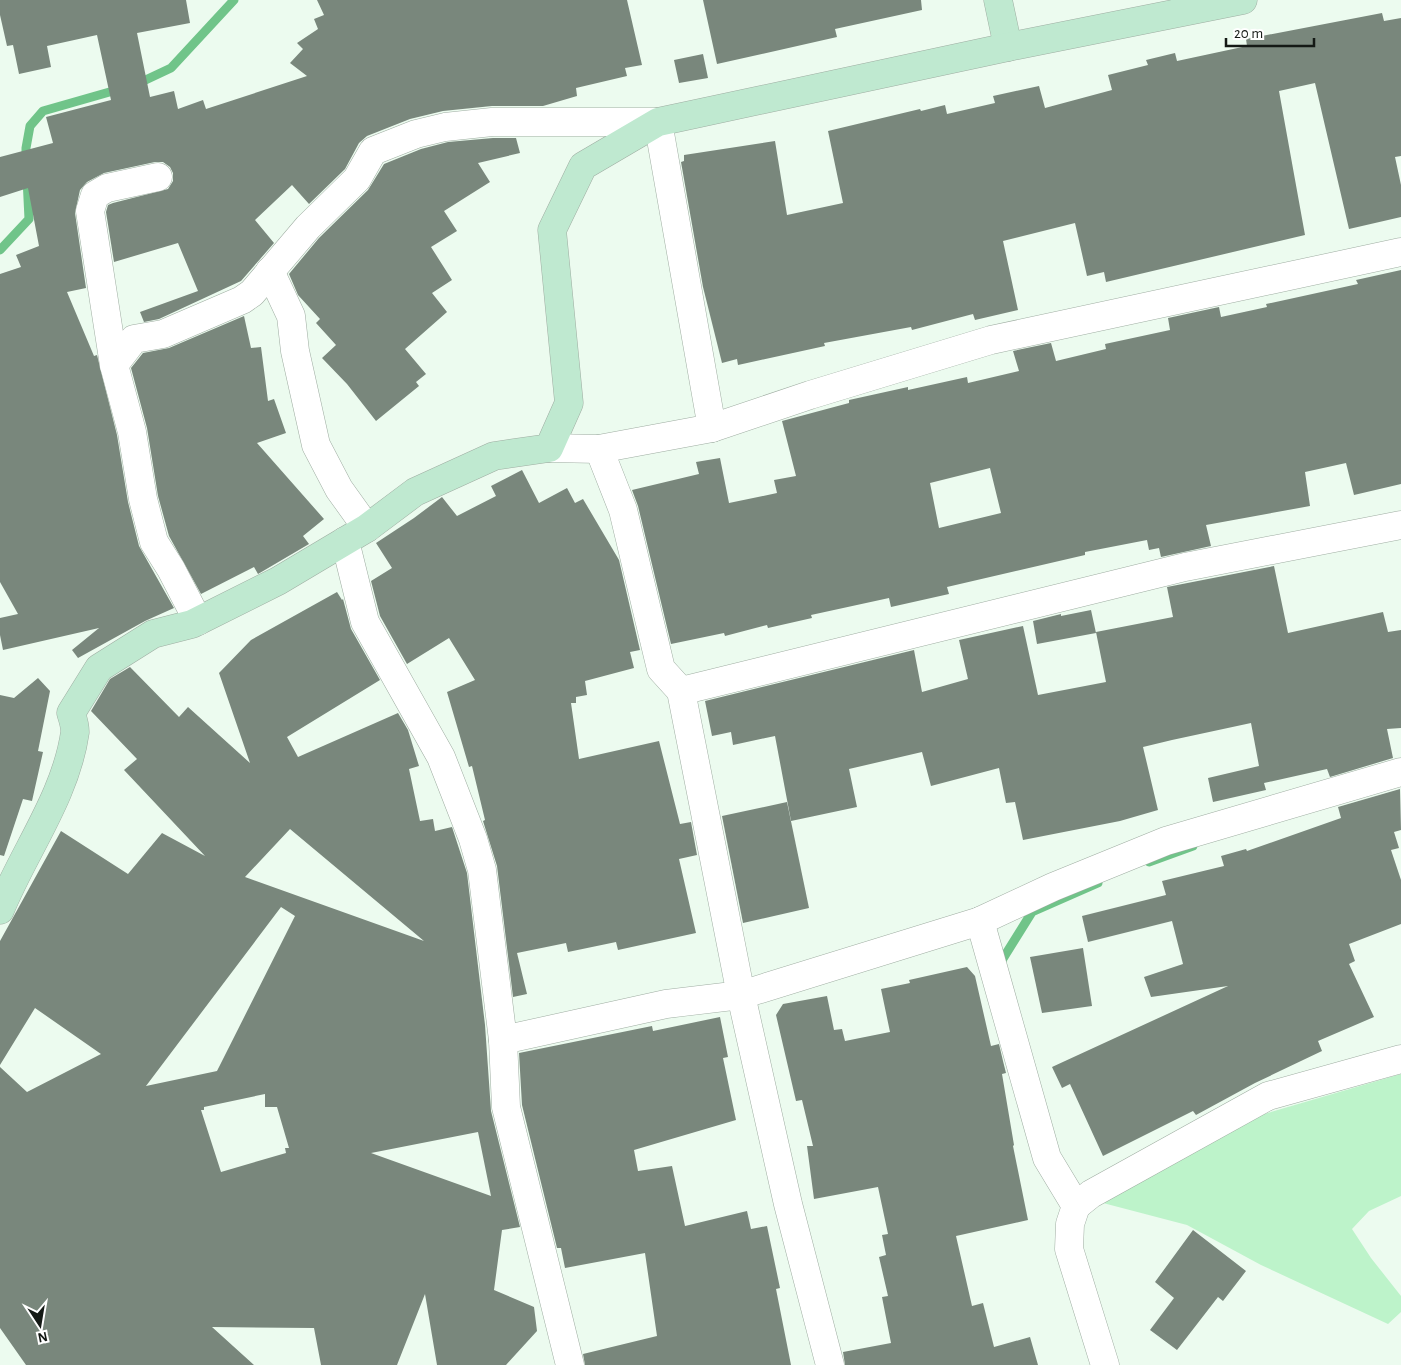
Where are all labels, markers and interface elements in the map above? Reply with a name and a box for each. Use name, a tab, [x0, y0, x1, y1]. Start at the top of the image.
scale bar	[1226, 15, 1314, 47]
text: 20 m	[1234, 26, 1263, 41]
north arrow	[15, 1300, 65, 1350]
text: N	[36, 1329, 49, 1345]

